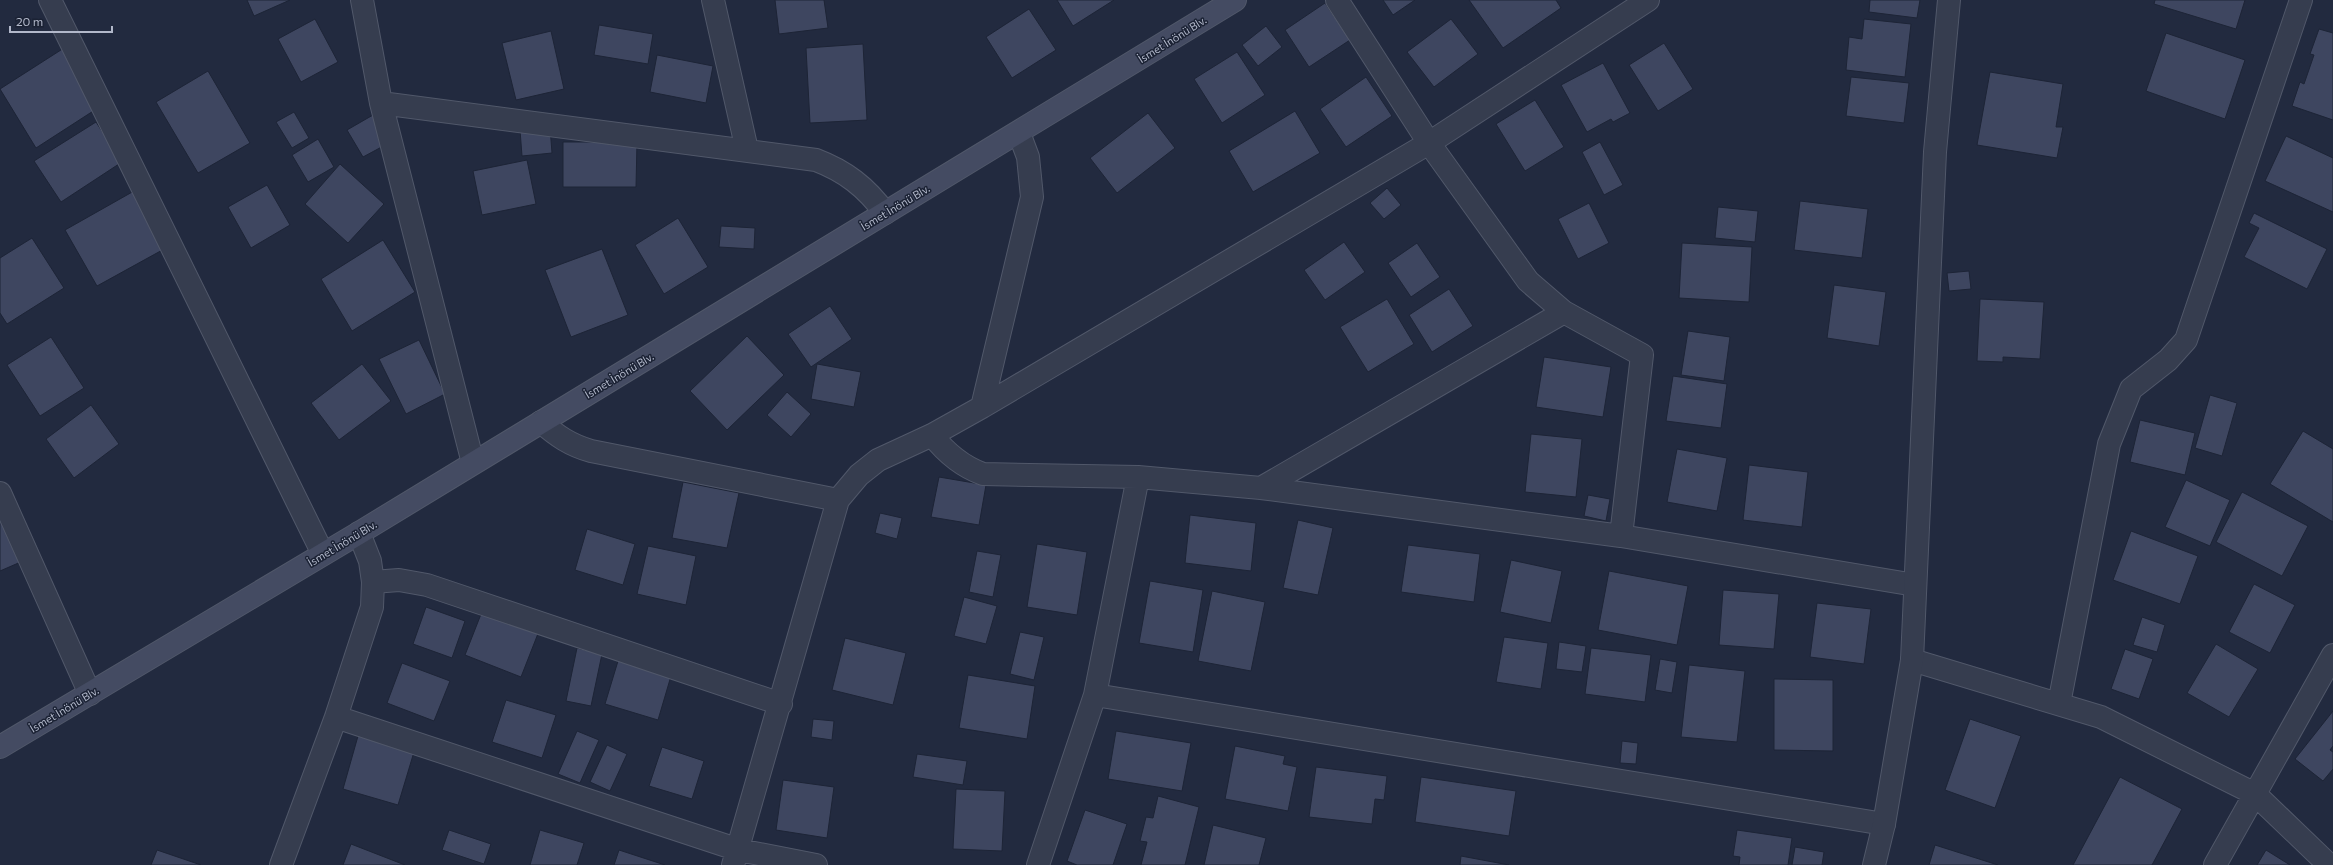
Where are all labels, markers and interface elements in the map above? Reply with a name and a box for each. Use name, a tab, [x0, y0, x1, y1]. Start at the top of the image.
scale bar	[10, 8, 112, 34]
street label: İsmet İnönü Blv.	[1135, 12, 1209, 65]
text: 20 m	[16, 14, 43, 28]
street label: İsmet İnönü Blv.	[858, 180, 932, 233]
street label: İsmet İnönü Blv.	[582, 348, 656, 401]
street label: İsmet İnönü Blv.	[305, 516, 379, 569]
street label: İsmet İnönü Blv.	[27, 682, 101, 735]

